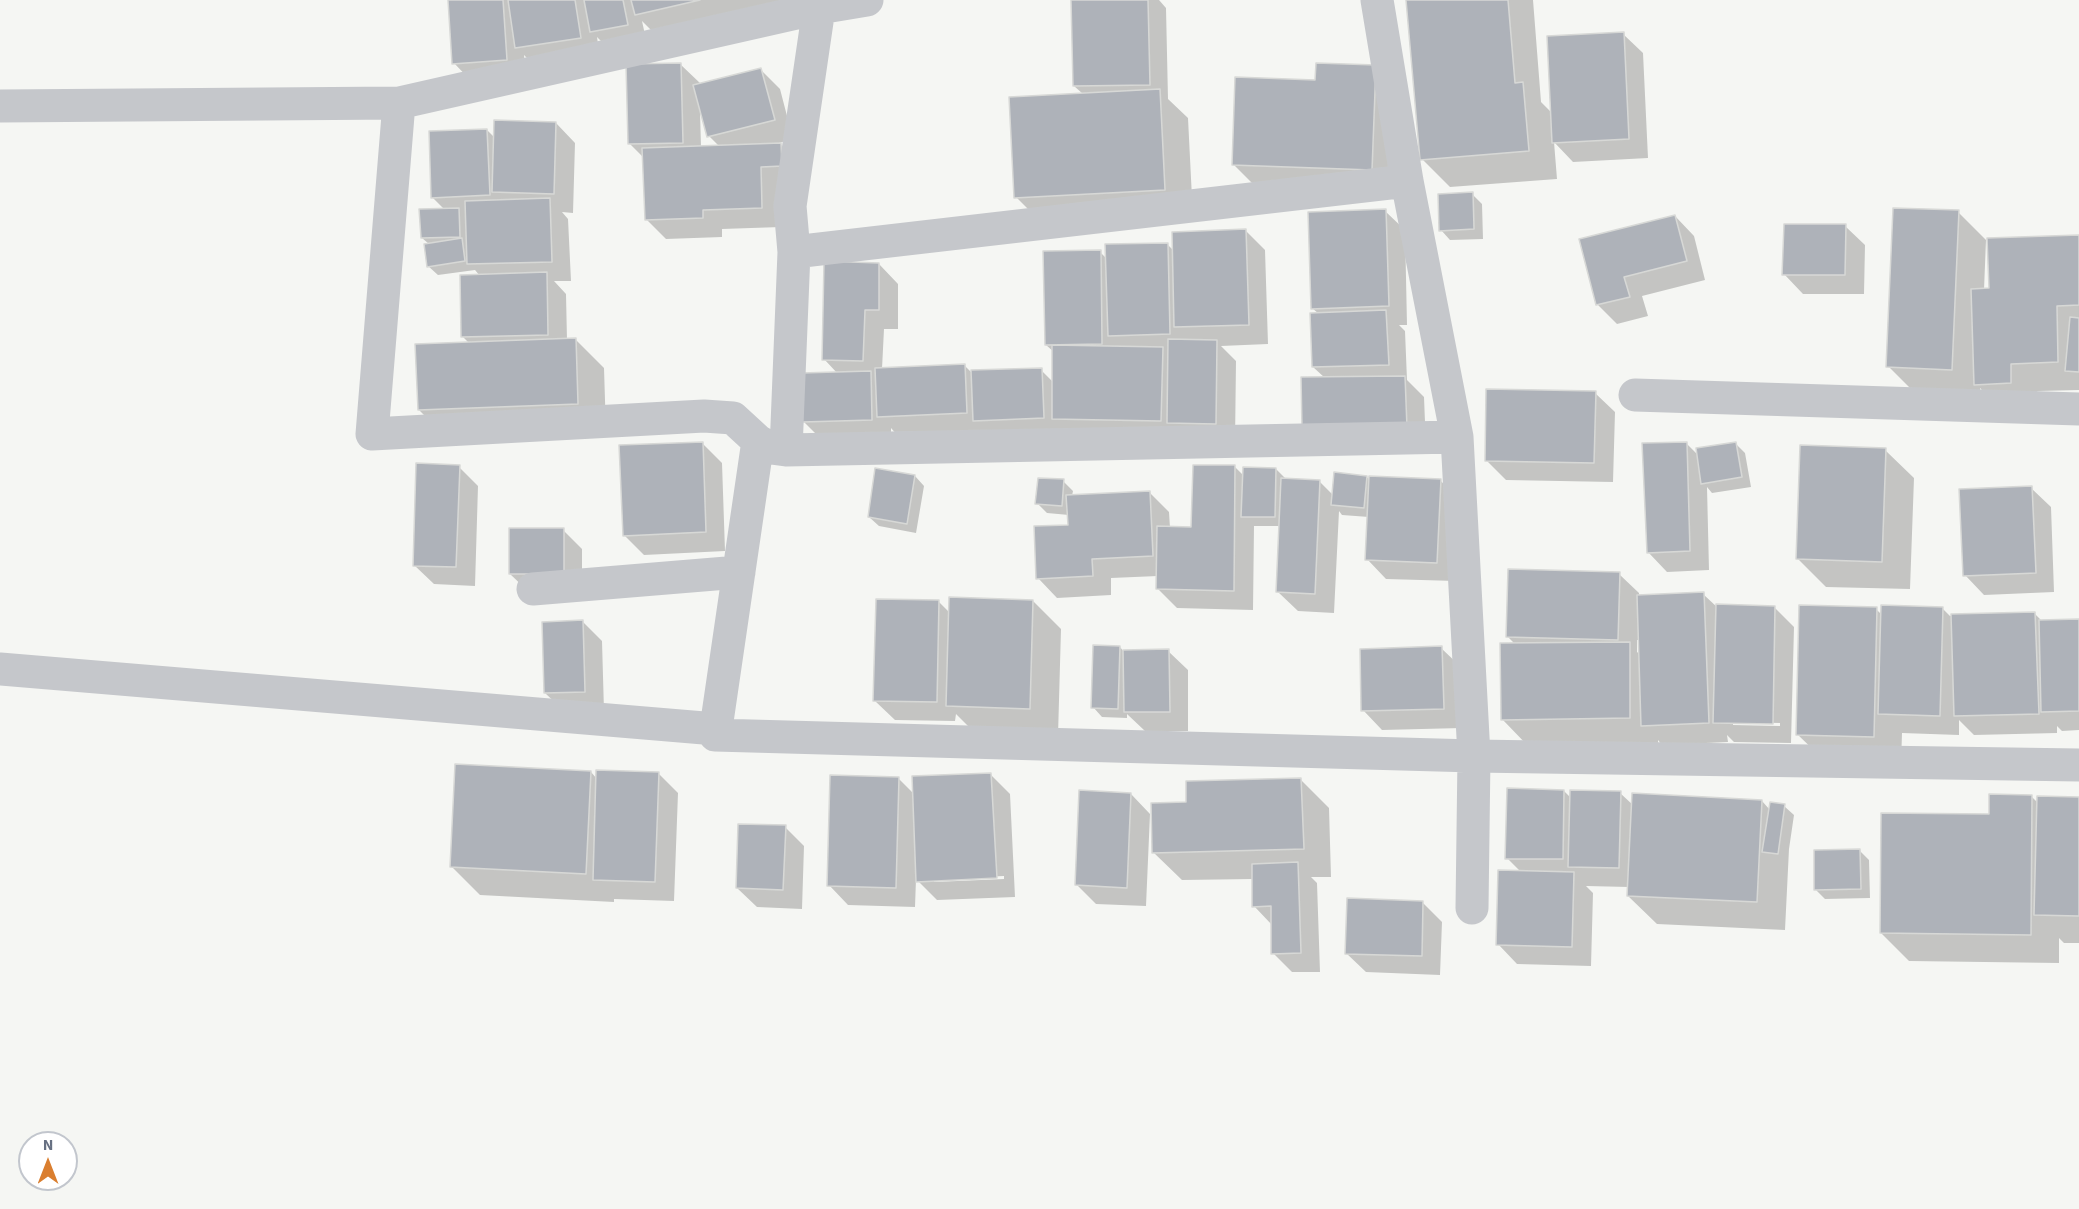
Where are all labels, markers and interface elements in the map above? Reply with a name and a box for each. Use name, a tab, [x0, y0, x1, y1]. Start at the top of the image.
north arrow	[18, 1131, 78, 1191]
text: N	[43, 1134, 53, 1156]

